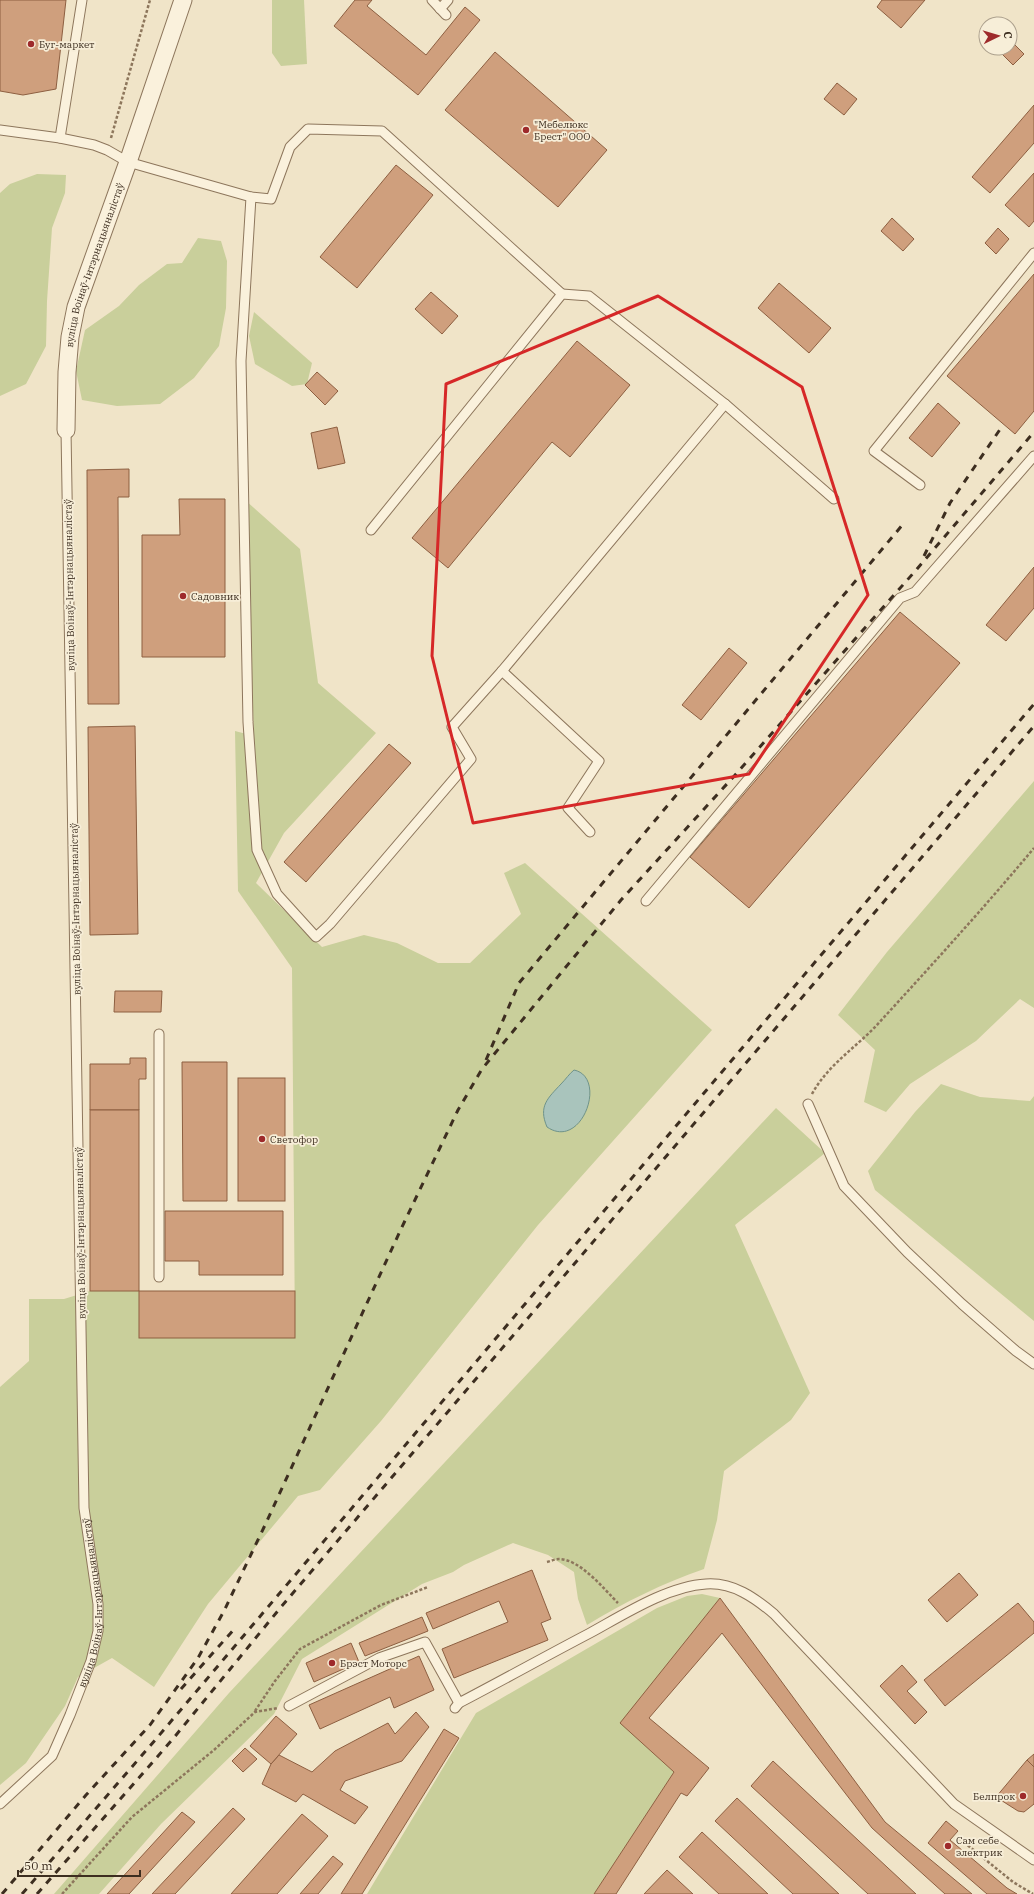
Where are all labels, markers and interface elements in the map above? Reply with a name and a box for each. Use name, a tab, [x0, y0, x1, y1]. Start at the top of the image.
north arrow	[978, 16, 1018, 56]
text: С	[1001, 31, 1015, 39]
place label: Буг-маркет	[39, 38, 95, 51]
marker: Буг-маркет	[26, 39, 36, 49]
place label: "Мебелюкс Брест" ООО	[534, 118, 590, 143]
marker: "Мебелюкс Брест" ООО	[521, 125, 531, 135]
street label: вуліца Воінаў-Інтэрнацыяналістаў	[63, 181, 127, 348]
street label: вуліца Воінаў-Інтэрнацыяналістаў	[61, 498, 78, 671]
place label: Садовник	[191, 590, 239, 603]
marker: Садовник	[178, 591, 188, 601]
street label: вуліца Воінаў-Інтэрнацыяналістаў	[67, 822, 84, 995]
place label: Светофор	[270, 1133, 318, 1146]
marker: Светофор	[257, 1134, 267, 1144]
street label: вуліца Воінаў-Інтэрнацыяналістаў	[72, 1146, 89, 1319]
street label: вуліца Воінаў-Інтэрнацыяналістаў	[75, 1516, 105, 1689]
place label: Брэст Моторс	[340, 1657, 407, 1670]
marker: Брэст Моторс	[327, 1658, 337, 1668]
place label: Белпрок	[973, 1790, 1015, 1803]
marker: Белпрок	[1018, 1791, 1028, 1801]
place label: Сам себе электрик	[956, 1834, 1002, 1859]
marker: Сам себе электрик	[943, 1841, 953, 1851]
scale bar	[18, 1852, 140, 1878]
text: 50 m	[24, 1858, 53, 1873]

